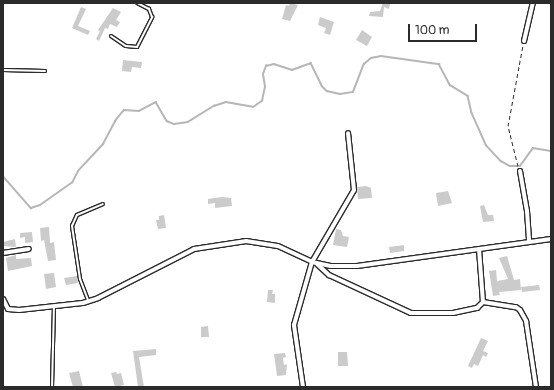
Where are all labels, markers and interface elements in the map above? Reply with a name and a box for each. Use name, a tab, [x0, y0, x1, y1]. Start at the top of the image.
scale bar	[410, 16, 479, 42]
text: 100 m	[415, 23, 449, 38]

